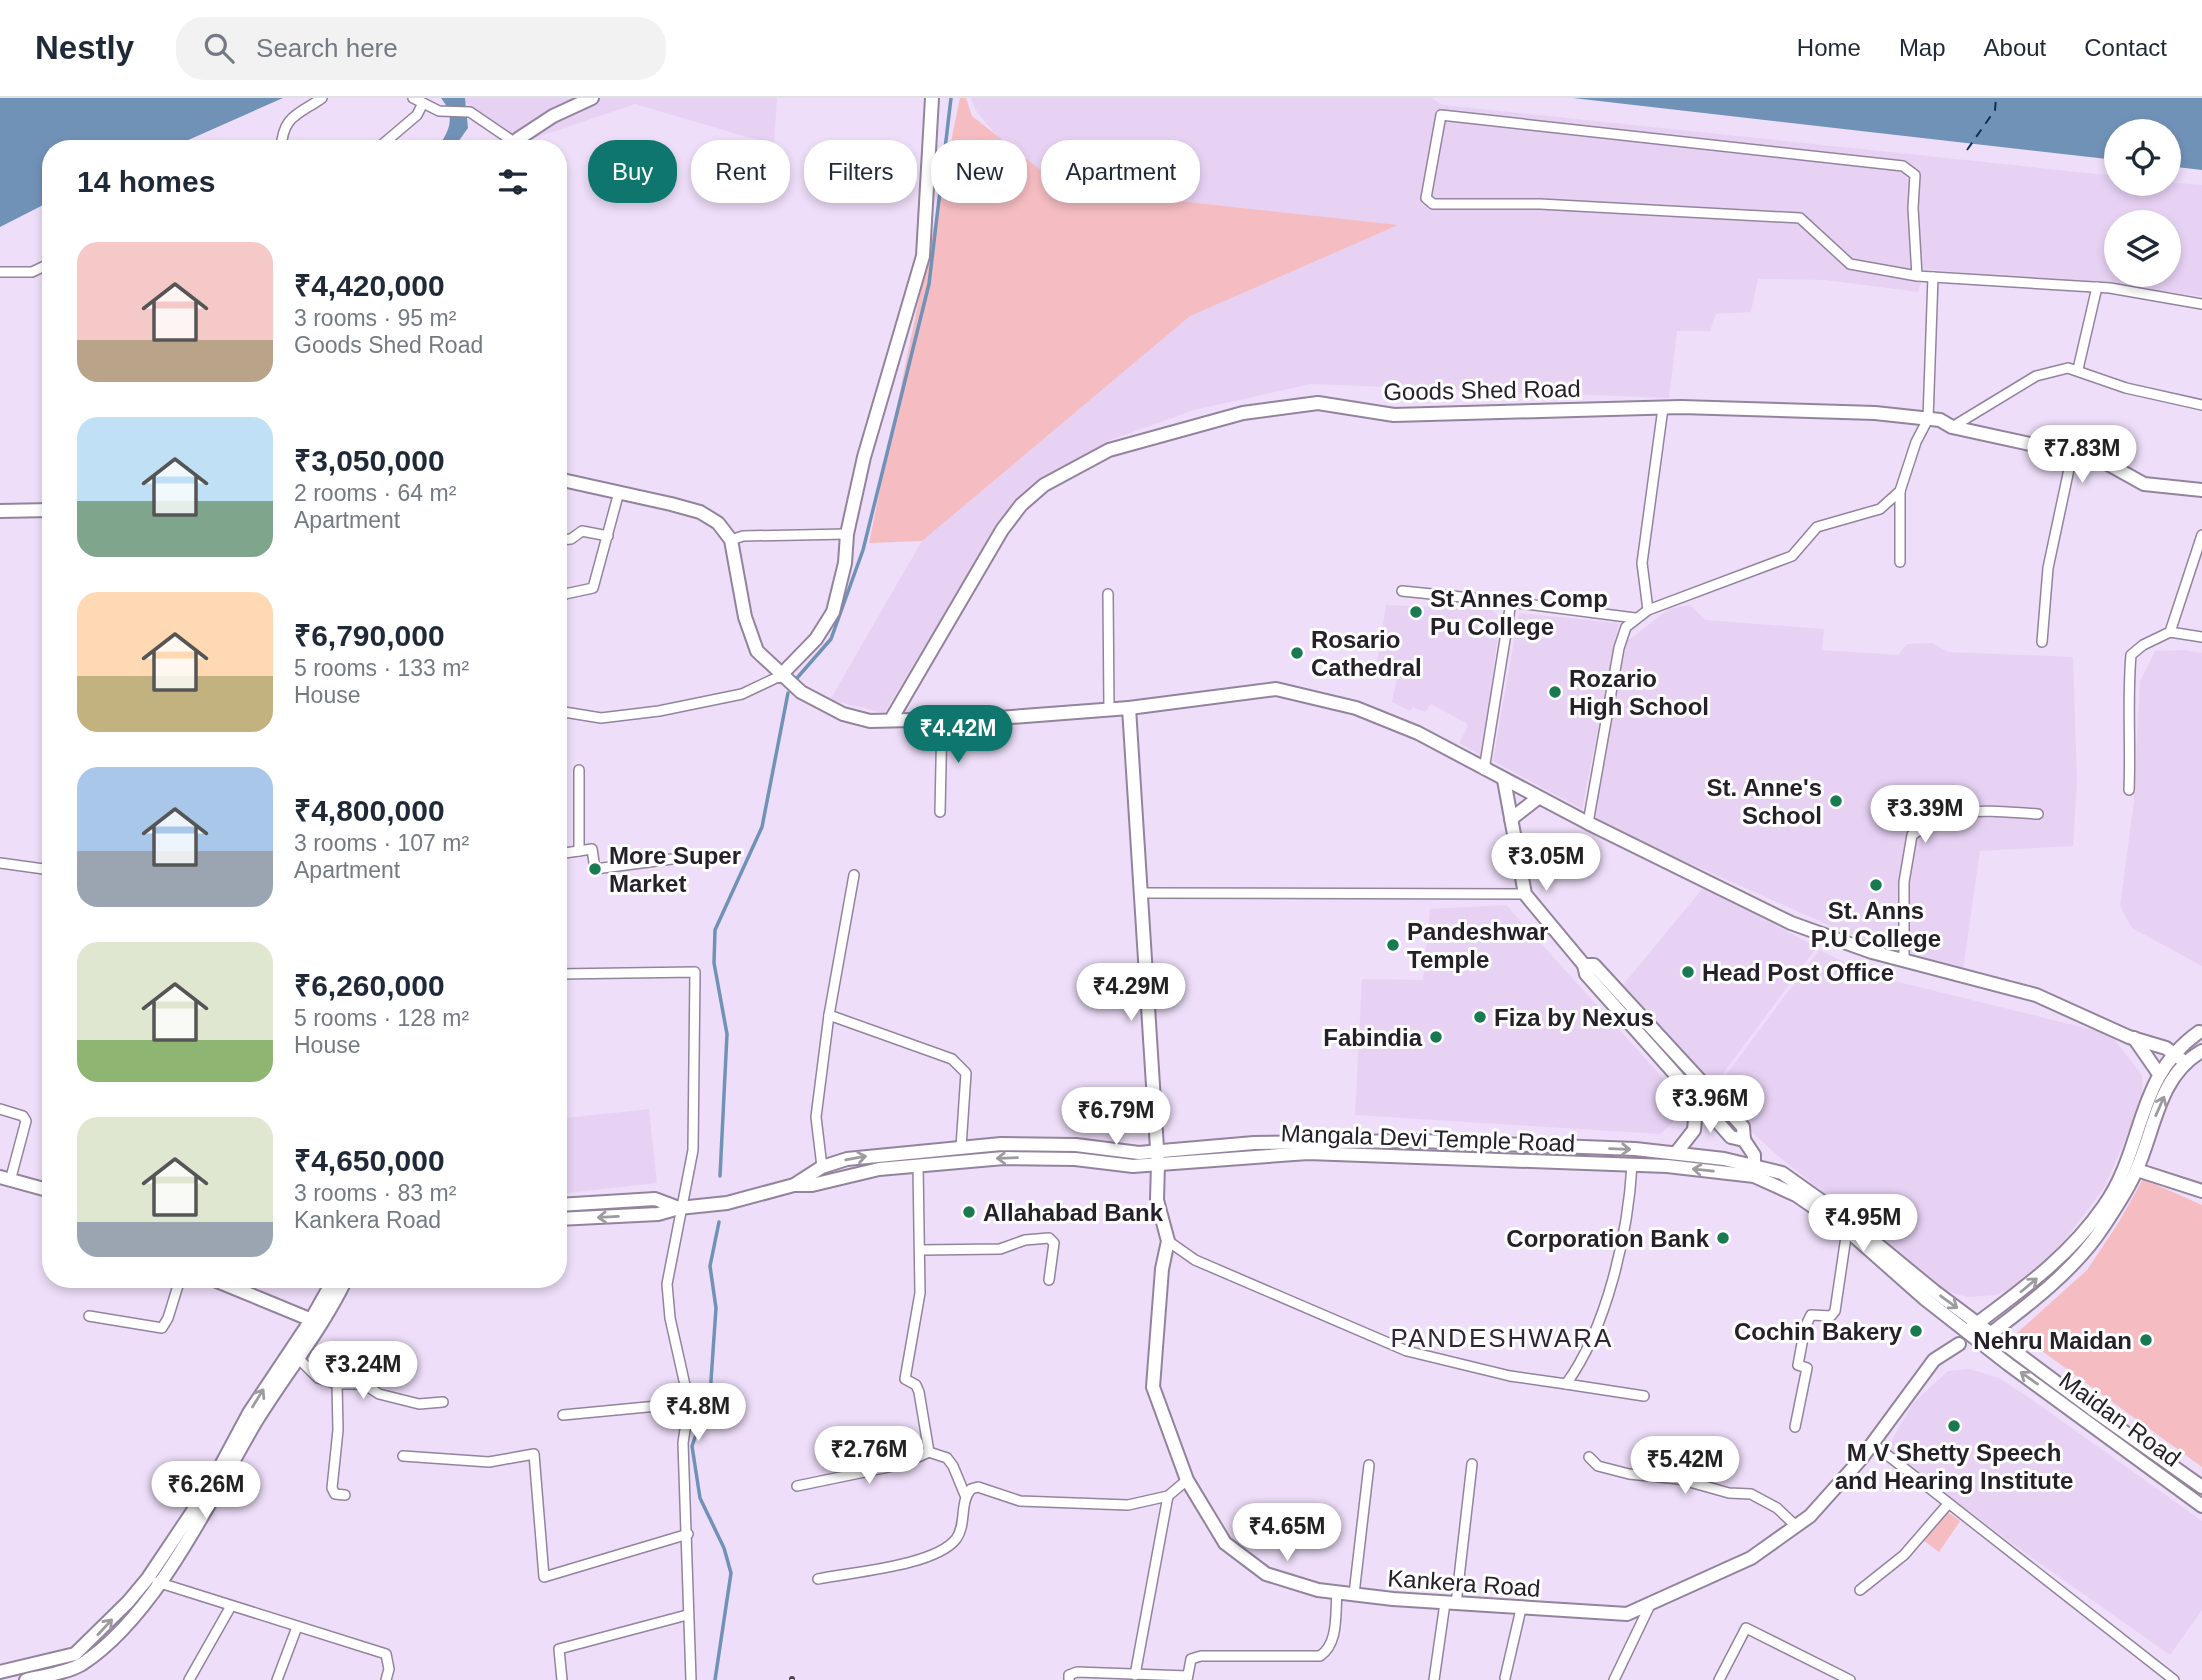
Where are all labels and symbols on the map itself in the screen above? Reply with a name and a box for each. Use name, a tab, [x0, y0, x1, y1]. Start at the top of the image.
street label: Goods Shed Road	[1383, 375, 1581, 405]
pin: ₹7.83M	[2025, 426, 2139, 485]
place label: St Annes Comp Pu College	[1430, 585, 1608, 640]
marker: St Annes Comp Pu College	[1408, 604, 1424, 620]
place label: Rosario Cathedral	[1311, 626, 1422, 681]
marker: Rosario Cathedral	[1289, 645, 1305, 661]
place label: Rozario High School	[1569, 665, 1709, 720]
marker: Rozario High School	[1547, 684, 1563, 700]
pin: ₹4.42M	[901, 706, 1015, 765]
place label: St. Anne's School	[1707, 774, 1822, 829]
pin: ₹3.39M	[1868, 786, 1982, 845]
marker: St. Anne's School	[1828, 793, 1844, 809]
pin: ₹3.05M	[1489, 834, 1603, 893]
place label: More Super Market	[609, 842, 741, 897]
marker: More Super Market	[587, 861, 603, 877]
marker: St. Anns P.U College	[1868, 877, 1884, 893]
place label: St. Anns P.U College	[1811, 897, 1941, 952]
place label: Pandeshwar Temple	[1407, 918, 1548, 973]
marker: Pandeshwar Temple	[1385, 937, 1401, 953]
place label: Head Post Office	[1702, 959, 1894, 986]
pin: ₹4.29M	[1074, 964, 1188, 1023]
marker: Head Post Office	[1680, 964, 1696, 980]
place label: Fiza by Nexus	[1494, 1004, 1654, 1031]
marker: Fiza by Nexus	[1472, 1009, 1488, 1025]
place label: Fabindia	[1323, 1024, 1423, 1051]
marker: Fabindia	[1428, 1029, 1444, 1045]
pin: ₹3.96M	[1653, 1076, 1767, 1135]
pin: ₹6.79M	[1059, 1088, 1173, 1147]
one-way arrow	[2154, 1095, 2167, 1117]
street label: Mangala Devi Temple Road	[1280, 1119, 1576, 1157]
one-way arrow	[1608, 1142, 1631, 1155]
one-way arrow	[844, 1151, 866, 1164]
one-way arrow	[996, 1151, 1019, 1164]
one-way arrow	[1692, 1163, 1715, 1176]
pin: ₹4.95M	[1806, 1194, 1920, 1254]
place label: Allahabad Bank	[983, 1199, 1164, 1226]
marker: Allahabad Bank	[961, 1204, 977, 1220]
one-way arrow	[597, 1210, 620, 1223]
place label: Corporation Bank	[1506, 1225, 1710, 1252]
marker: Corporation Bank	[1715, 1230, 1731, 1246]
one-way arrow	[2019, 1277, 2037, 1293]
one-way arrow	[1939, 1295, 1958, 1309]
place label: Cochin Bakery	[1734, 1318, 1903, 1345]
district label: PANDESHWARA	[1391, 1323, 1613, 1353]
marker: Cochin Bakery	[1908, 1323, 1924, 1339]
place label: Nehru Maidan	[1973, 1327, 2132, 1354]
marker: Nehru Maidan	[2138, 1332, 2154, 1348]
pin: ₹3.24M	[306, 1342, 420, 1401]
street label: Maidan Road	[2054, 1366, 2186, 1472]
one-way arrow	[2020, 1371, 2039, 1385]
pin: ₹4.8M	[649, 1384, 747, 1443]
one-way arrow	[250, 1389, 265, 1408]
marker: M V Shetty Speech and Hearing Institute	[1946, 1418, 1962, 1434]
pin: ₹2.76M	[812, 1426, 926, 1486]
pin: ₹5.42M	[1628, 1436, 1742, 1496]
place label: M V Shetty Speech and Hearing Institute	[1835, 1439, 2073, 1494]
pin: ₹6.26M	[149, 1462, 263, 1521]
pin: ₹4.65M	[1230, 1504, 1344, 1563]
street label: Kankera Road	[1387, 1564, 1541, 1602]
one-way arrow	[96, 1619, 113, 1636]

